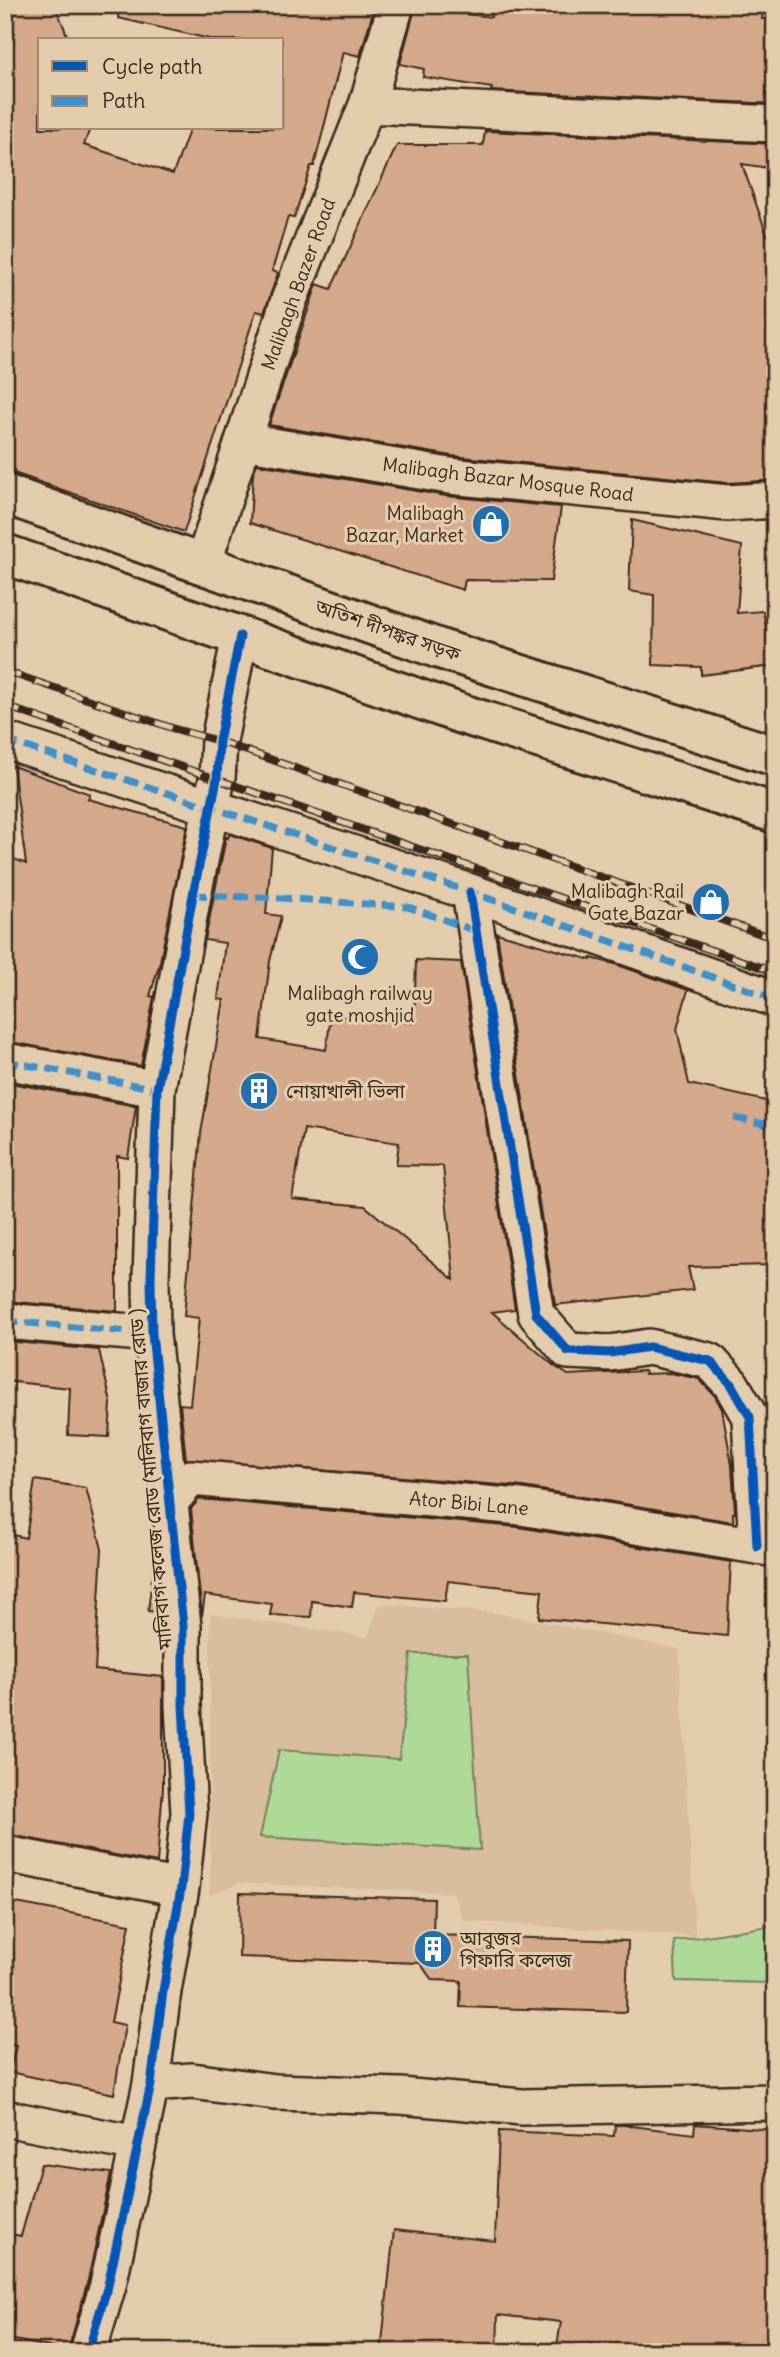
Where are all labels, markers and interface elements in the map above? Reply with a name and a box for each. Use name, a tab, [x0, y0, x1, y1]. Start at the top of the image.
legend	[38, 38, 284, 130]
text: Cycle path	[102, 53, 202, 80]
text: Path	[102, 87, 145, 114]
street label: Malibagh Bazer Road	[256, 195, 340, 373]
street label: Malibagh Bazar Mosque Road	[381, 452, 635, 506]
place label: Malibagh Bazar, Market	[346, 501, 464, 547]
shop icon: Malibagh Bazar, Market	[470, 503, 512, 545]
street label: অতিশ দীপঙ্কর সড়ক	[311, 594, 464, 666]
place label: Malibagh Rail Gate Bazar	[571, 879, 684, 925]
shop icon: Malibagh Rail Gate Bazar	[690, 881, 732, 923]
mosque icon: Malibagh railway gate moshjid	[339, 936, 381, 978]
place label: Malibagh railway gate moshjid	[287, 981, 433, 1027]
building icon: নোয়াখালী ভিলা	[238, 1070, 280, 1112]
place label: নোয়াখালী ভিলা	[286, 1079, 406, 1103]
street label: মালিবাগ কলেজ রোড (মালিবাগ বাজার রোড )	[123, 1307, 177, 1652]
street label: Ator Bibi Lane	[408, 1486, 530, 1520]
place label: আবুজর গিফারি কলেজ	[459, 1926, 572, 1972]
building icon: আবুজর গিফারি কলেজ	[412, 1928, 454, 1970]

